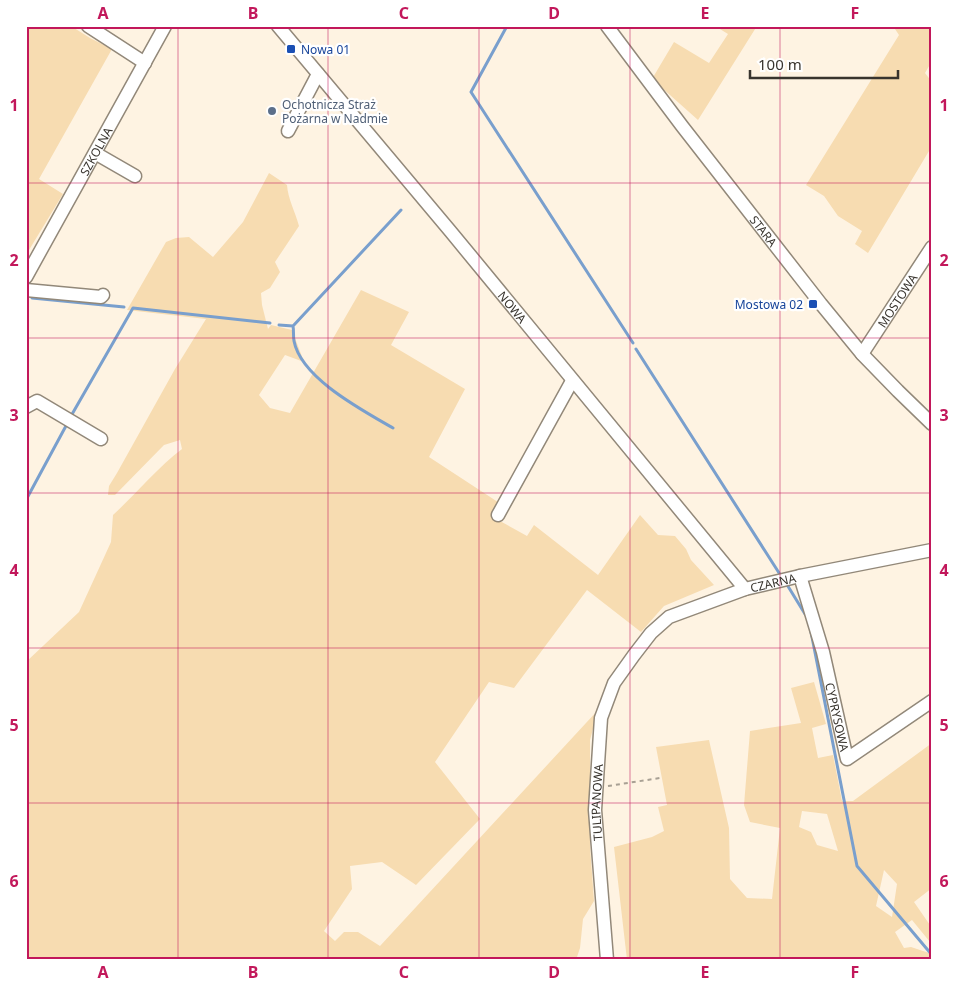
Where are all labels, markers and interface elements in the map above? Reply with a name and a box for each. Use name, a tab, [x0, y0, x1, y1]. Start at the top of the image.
text: A	[97, 2, 109, 24]
text: B	[248, 2, 258, 24]
text: C	[399, 2, 409, 24]
text: D	[548, 2, 560, 24]
text: E	[701, 2, 710, 24]
text: F	[851, 2, 859, 24]
place label: Nowa 01	[301, 41, 350, 58]
marker: Nowa 01	[285, 43, 297, 55]
scale bar	[750, 48, 898, 80]
text: 100 m	[758, 54, 802, 74]
text: 1	[9, 94, 19, 116]
text: 1	[939, 94, 949, 116]
place label: Ochotnicza Straż Pożarna w Nadmie	[282, 96, 388, 127]
marker: Ochotnicza Straż Pożarna w Nadmie	[266, 105, 278, 117]
street label: SZKOLNA	[75, 123, 116, 178]
street label: STARA	[746, 212, 782, 250]
text: 2	[9, 249, 19, 271]
text: 2	[939, 249, 949, 271]
street label: MOSTOWA	[873, 270, 921, 331]
street label: NOWA	[494, 287, 531, 327]
place label: Mostowa 02	[735, 296, 803, 313]
marker: Mostowa 02	[807, 298, 819, 310]
text: 3	[9, 404, 19, 426]
text: 3	[939, 404, 949, 426]
text: 4	[9, 559, 19, 581]
text: 4	[939, 559, 949, 581]
street label: CZARNA	[748, 569, 798, 596]
street label: CYPRYSOWA	[822, 681, 854, 753]
text: 5	[9, 714, 19, 736]
text: 5	[939, 714, 949, 736]
street label: TULIPANOWA	[586, 763, 606, 842]
text: 6	[9, 870, 19, 892]
text: 6	[939, 870, 949, 892]
text: A	[97, 961, 109, 983]
text: B	[248, 961, 258, 983]
text: C	[399, 961, 409, 983]
text: D	[548, 961, 560, 983]
text: E	[701, 961, 710, 983]
text: F	[851, 961, 859, 983]

